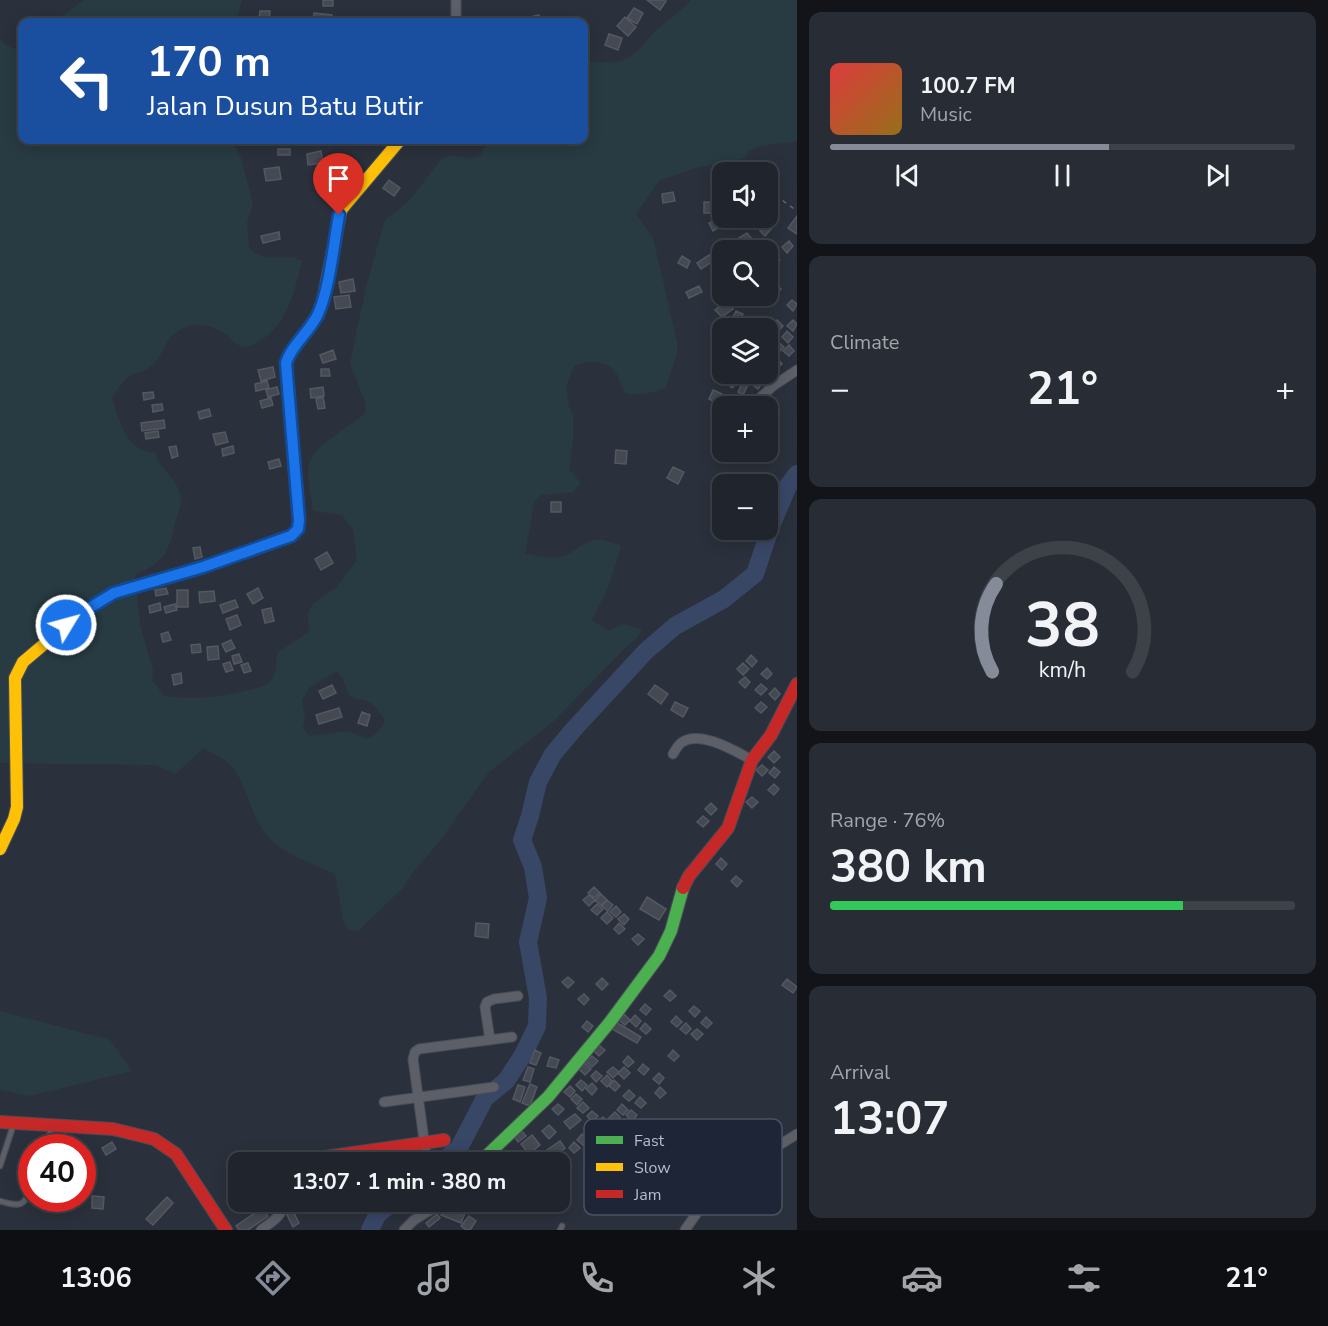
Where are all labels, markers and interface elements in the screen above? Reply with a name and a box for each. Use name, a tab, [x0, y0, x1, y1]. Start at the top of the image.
text: 170 m	[147, 34, 271, 91]
icon: left	[48, 42, 126, 120]
text: 100.7 FM	[920, 71, 1016, 101]
text: Jalan Dusun Batu Butir	[147, 88, 423, 125]
text: Music	[920, 101, 972, 128]
pin	[313, 153, 364, 215]
icon: previous	[891, 159, 924, 192]
icon: pause	[1046, 159, 1079, 192]
icon: next	[1201, 159, 1234, 192]
icon: arrive	[322, 162, 355, 195]
map controls	[712, 162, 778, 540]
button: sound	[712, 162, 778, 228]
button: search	[712, 240, 778, 306]
button: layers	[712, 318, 778, 384]
text: Climate	[830, 329, 899, 356]
text: 21°	[1027, 359, 1098, 420]
text: −	[830, 367, 850, 412]
text: +	[1275, 367, 1295, 412]
button: +	[712, 396, 778, 462]
button: −	[712, 474, 778, 540]
text: 38	[1025, 583, 1100, 668]
position arrow	[34, 593, 98, 657]
text: km/h	[1039, 655, 1086, 685]
text: Range · 76%	[830, 807, 945, 834]
text: 380 km	[830, 837, 987, 898]
text: Arrival	[830, 1059, 890, 1086]
text: 13:07	[830, 1089, 949, 1150]
legend	[584, 1119, 782, 1215]
text: Fast	[634, 1130, 665, 1152]
speed limit sign: 40	[18, 1134, 96, 1212]
text: Slow	[634, 1157, 671, 1179]
text: 13:07 · 1 min · 380 m	[292, 1167, 506, 1197]
text: Jam	[633, 1184, 661, 1206]
icon: directions	[252, 1257, 294, 1299]
icon: music	[414, 1257, 456, 1299]
icon: phone	[576, 1257, 618, 1299]
icon: climate	[738, 1257, 780, 1299]
icon: car	[901, 1257, 943, 1299]
icon: filters	[1063, 1257, 1105, 1299]
text: 13:06	[60, 1260, 132, 1297]
text: 21°	[1225, 1260, 1268, 1297]

